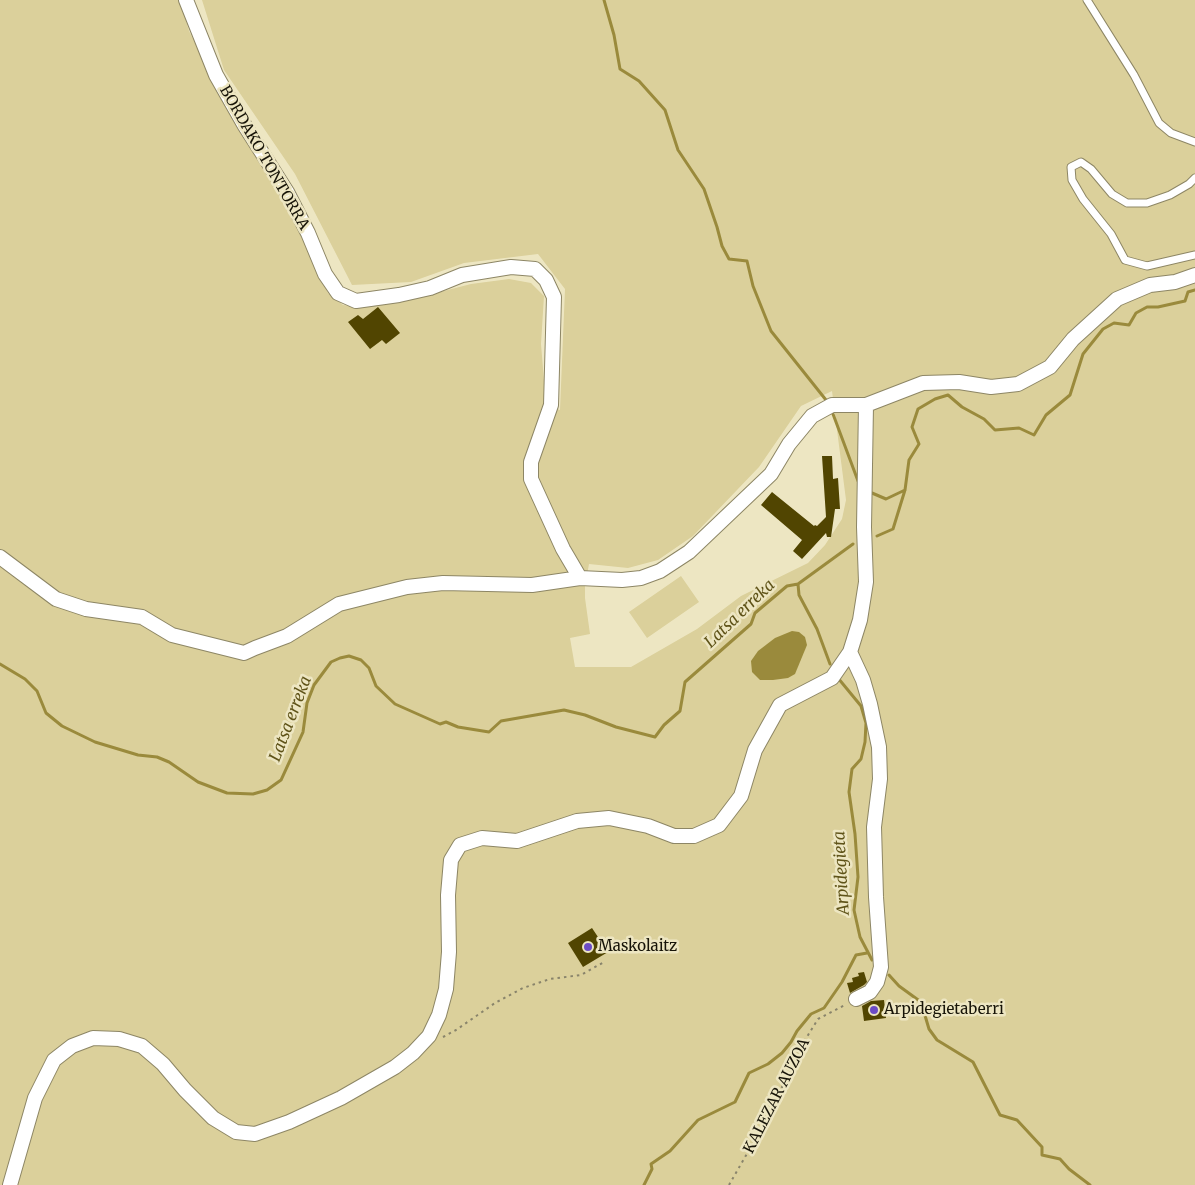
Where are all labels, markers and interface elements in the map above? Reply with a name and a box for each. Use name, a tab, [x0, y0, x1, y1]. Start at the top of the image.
street label: BORDAKO TONTORRA	[215, 83, 313, 233]
water label: Latsa erreka	[701, 576, 779, 652]
water label: Latsa erreka	[266, 674, 316, 764]
water label: Arpidegieta	[830, 831, 854, 915]
place label: Maskolaitz	[598, 938, 677, 956]
marker: Maskolaitz	[582, 941, 594, 953]
place label: Arpidegietaberri	[884, 1001, 1004, 1019]
marker: Arpidegietaberri	[868, 1004, 880, 1016]
street label: KALEZAR AUZOA	[740, 1035, 814, 1157]

